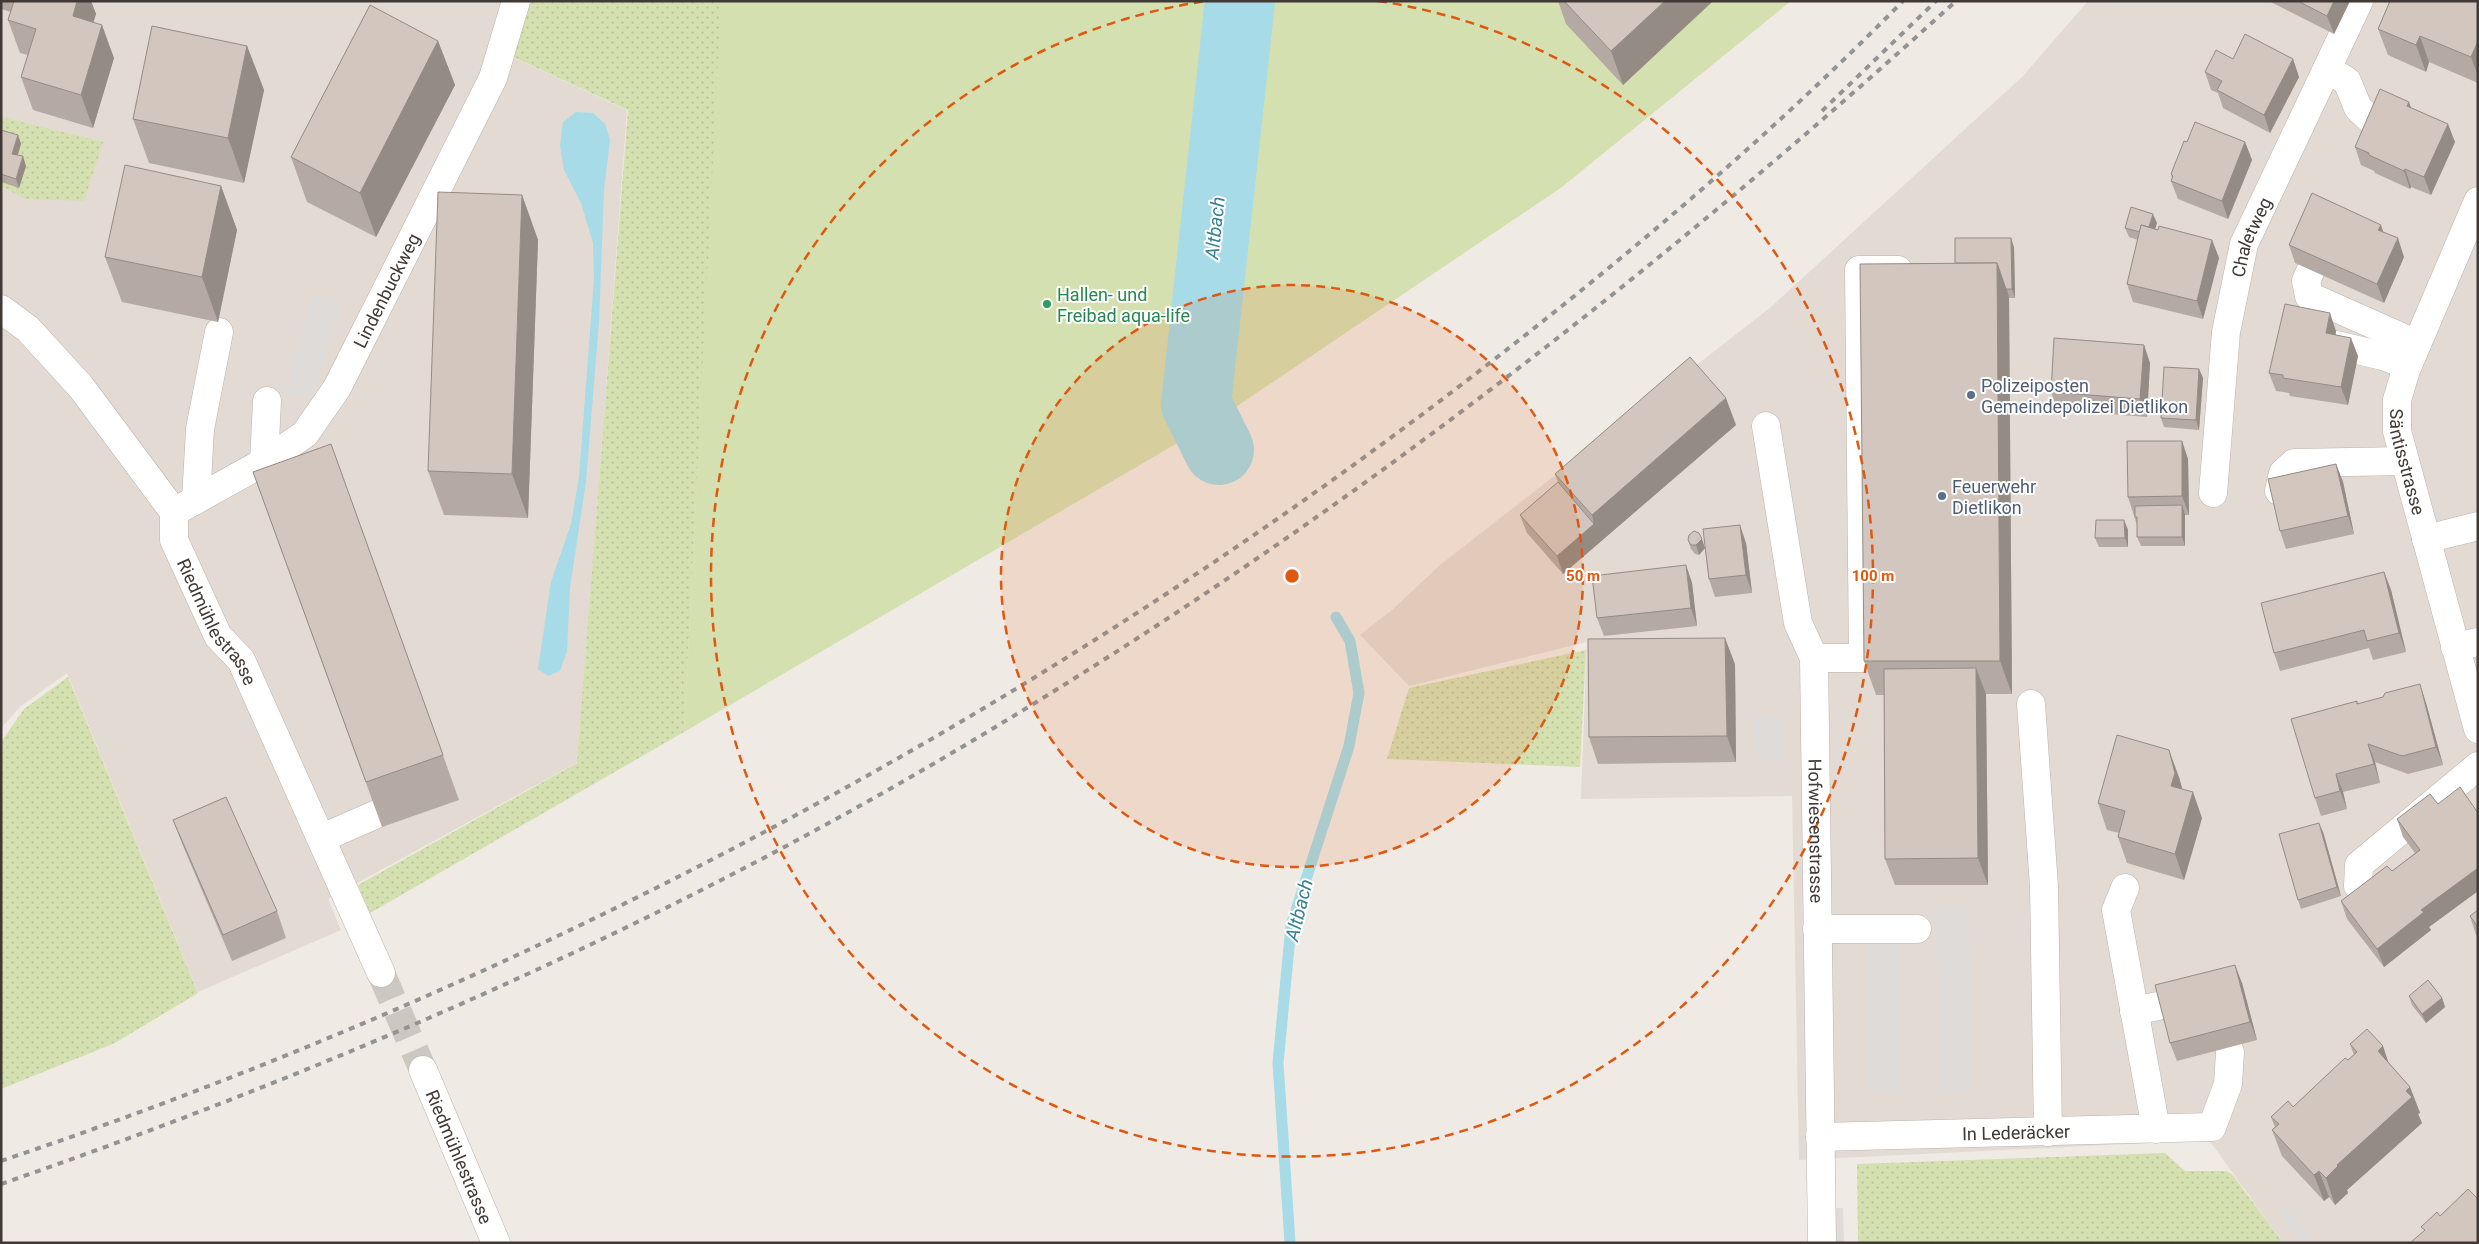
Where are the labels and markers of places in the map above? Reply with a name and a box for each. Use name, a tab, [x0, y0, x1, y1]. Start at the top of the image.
place label: Hallen- und Freibad aqua-life	[1057, 284, 1190, 326]
marker: Hallen- und Freibad aqua-life	[1041, 298, 1053, 310]
place label: Polizeiposten Gemeindepolizei Dietlikon	[1981, 375, 2188, 417]
marker: Polizeiposten Gemeindepolizei Dietlikon	[1965, 389, 1977, 401]
place label: Feuerwehr Dietlikon	[1952, 476, 2036, 518]
marker: Feuerwehr Dietlikon	[1936, 490, 1948, 502]
centre of rings	[1283, 567, 1301, 585]

